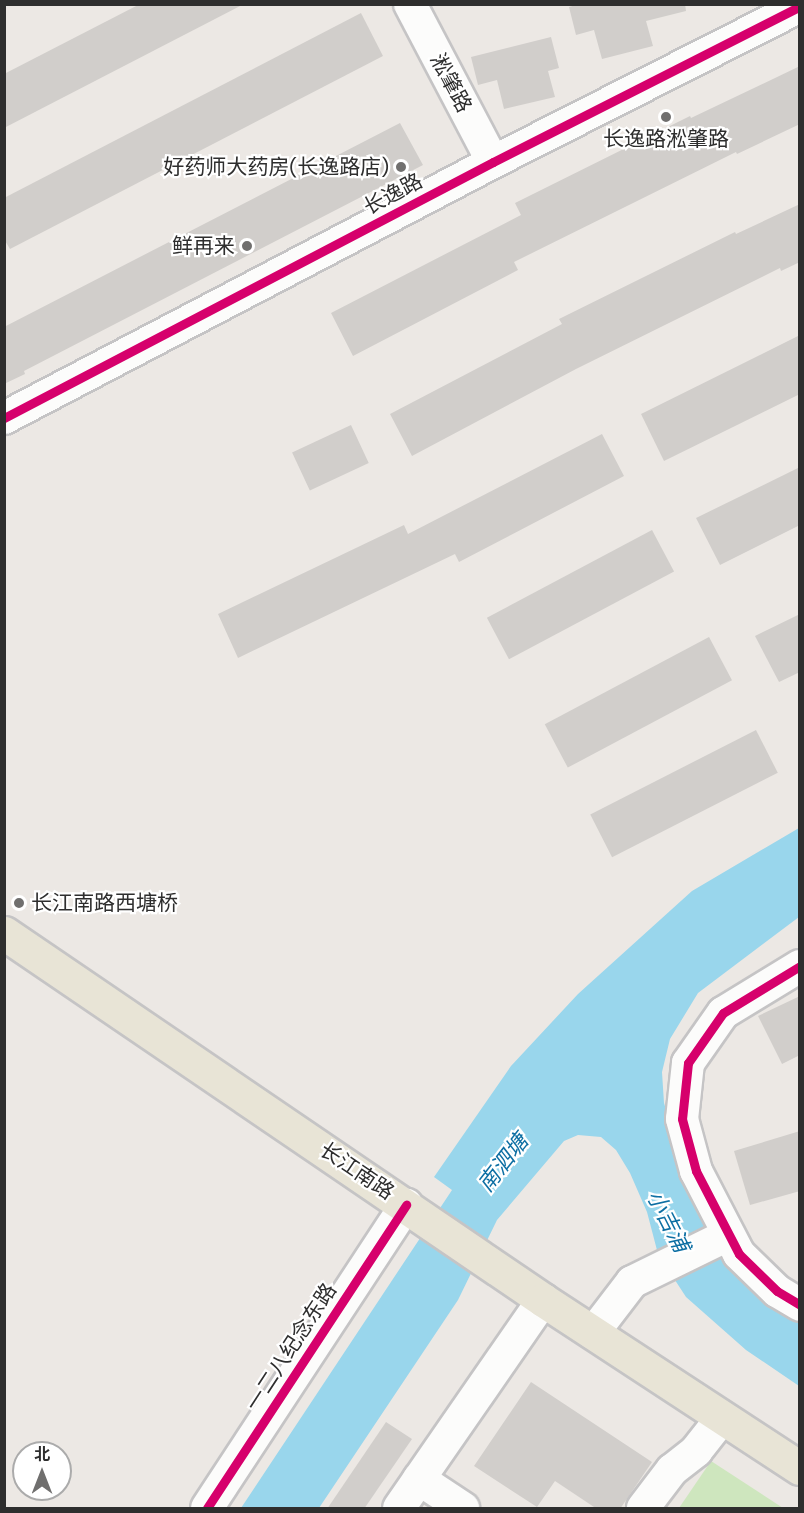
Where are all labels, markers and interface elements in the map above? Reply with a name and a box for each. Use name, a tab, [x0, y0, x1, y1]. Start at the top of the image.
street label: 淞肇路	[425, 49, 477, 117]
marker: 长逸路淞肇路	[659, 110, 673, 124]
place label: 长逸路淞肇路	[603, 126, 729, 152]
place label: 好药师大药房(长逸路店)	[163, 154, 389, 180]
marker: 好药师大药房(长逸路店)	[394, 160, 408, 174]
street label: 长逸路	[359, 168, 427, 220]
place label: 鲜再来	[172, 233, 235, 259]
marker: 鲜再来	[240, 239, 254, 253]
place label: 长江南路西塘桥	[31, 890, 178, 916]
marker: 长江南路西塘桥	[12, 896, 26, 910]
water label: 南泗塘	[472, 1129, 534, 1197]
street label: 长江南路	[315, 1137, 399, 1205]
water label: 小吉浦	[641, 1186, 695, 1256]
street label: 一二八纪念东路	[240, 1278, 342, 1416]
north arrow	[12, 1441, 72, 1501]
text: 北	[34, 1444, 50, 1465]

